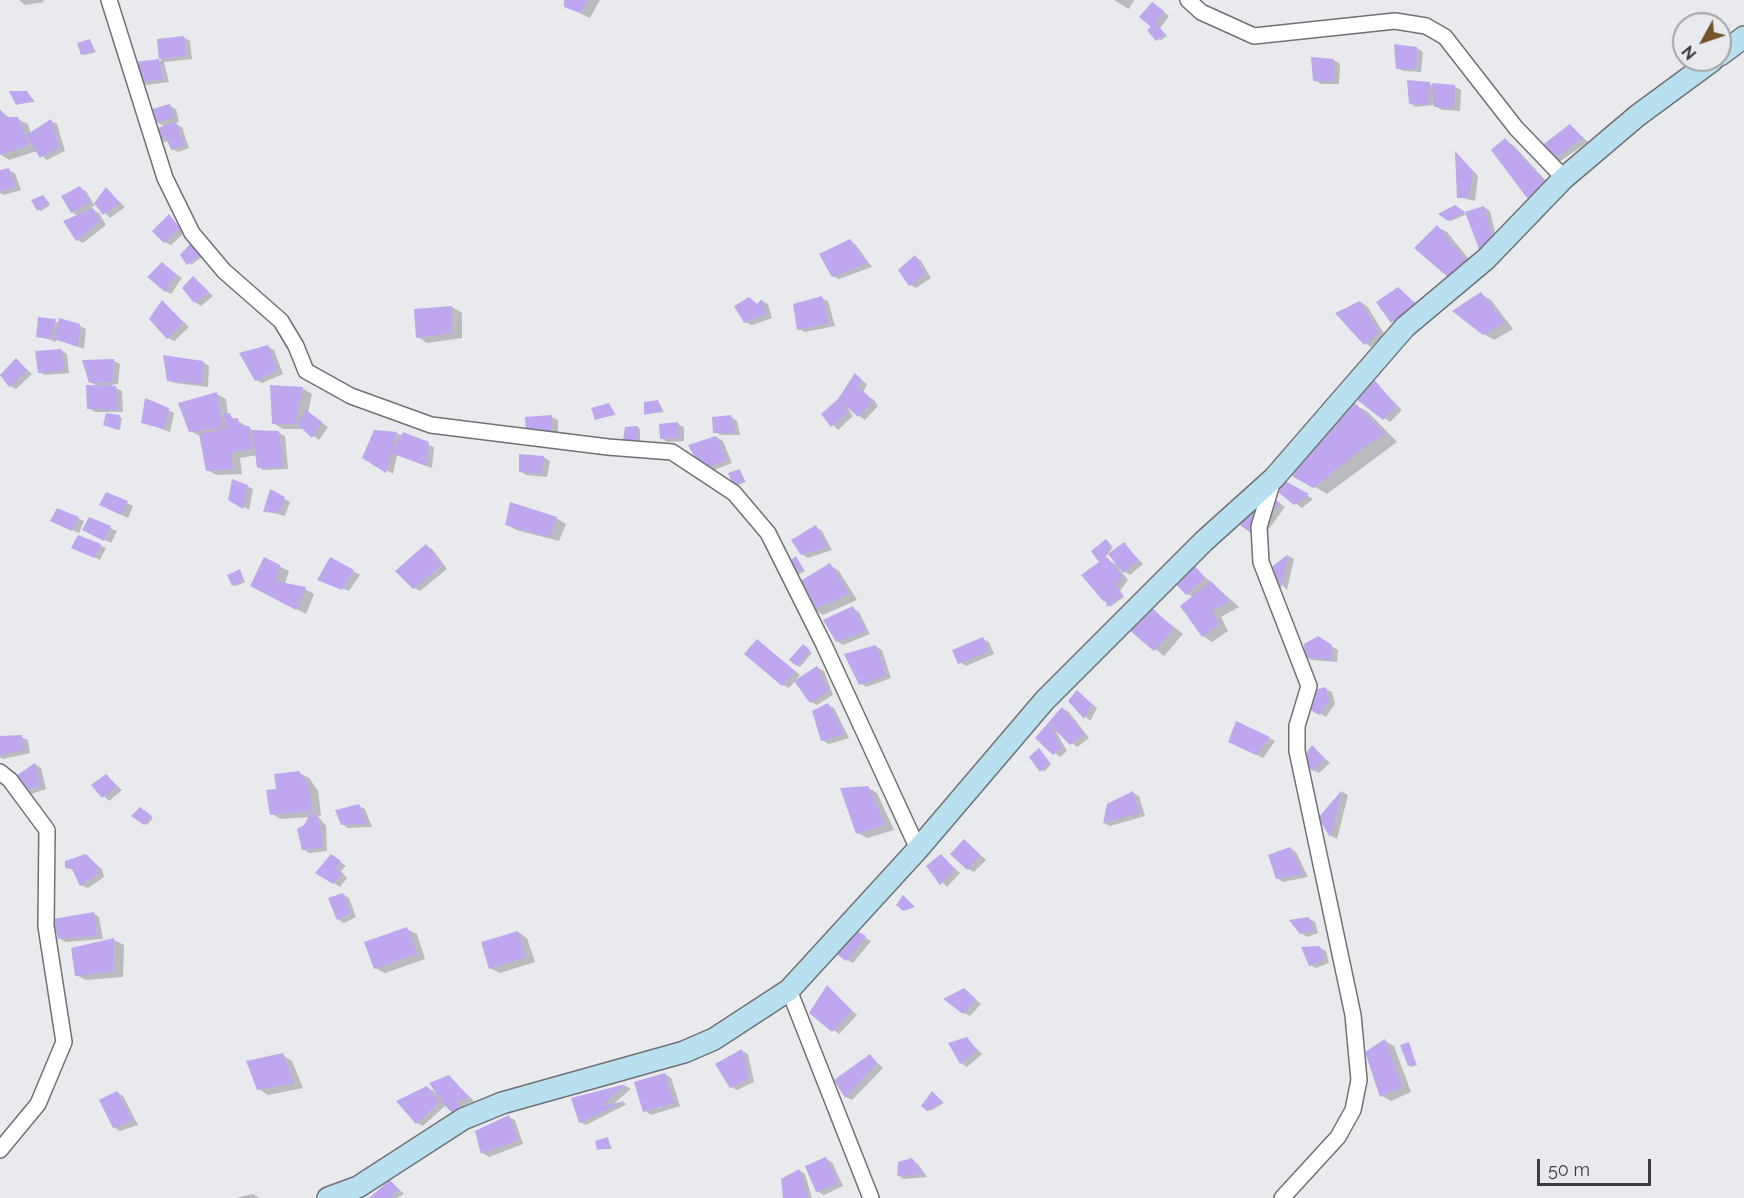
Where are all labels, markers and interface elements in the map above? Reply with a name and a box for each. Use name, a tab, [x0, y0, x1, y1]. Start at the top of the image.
north arrow	[1672, 12, 1732, 72]
text: N	[1678, 42, 1701, 63]
scale bar	[1540, 1147, 1654, 1185]
text: 50 m	[1548, 1159, 1590, 1180]

